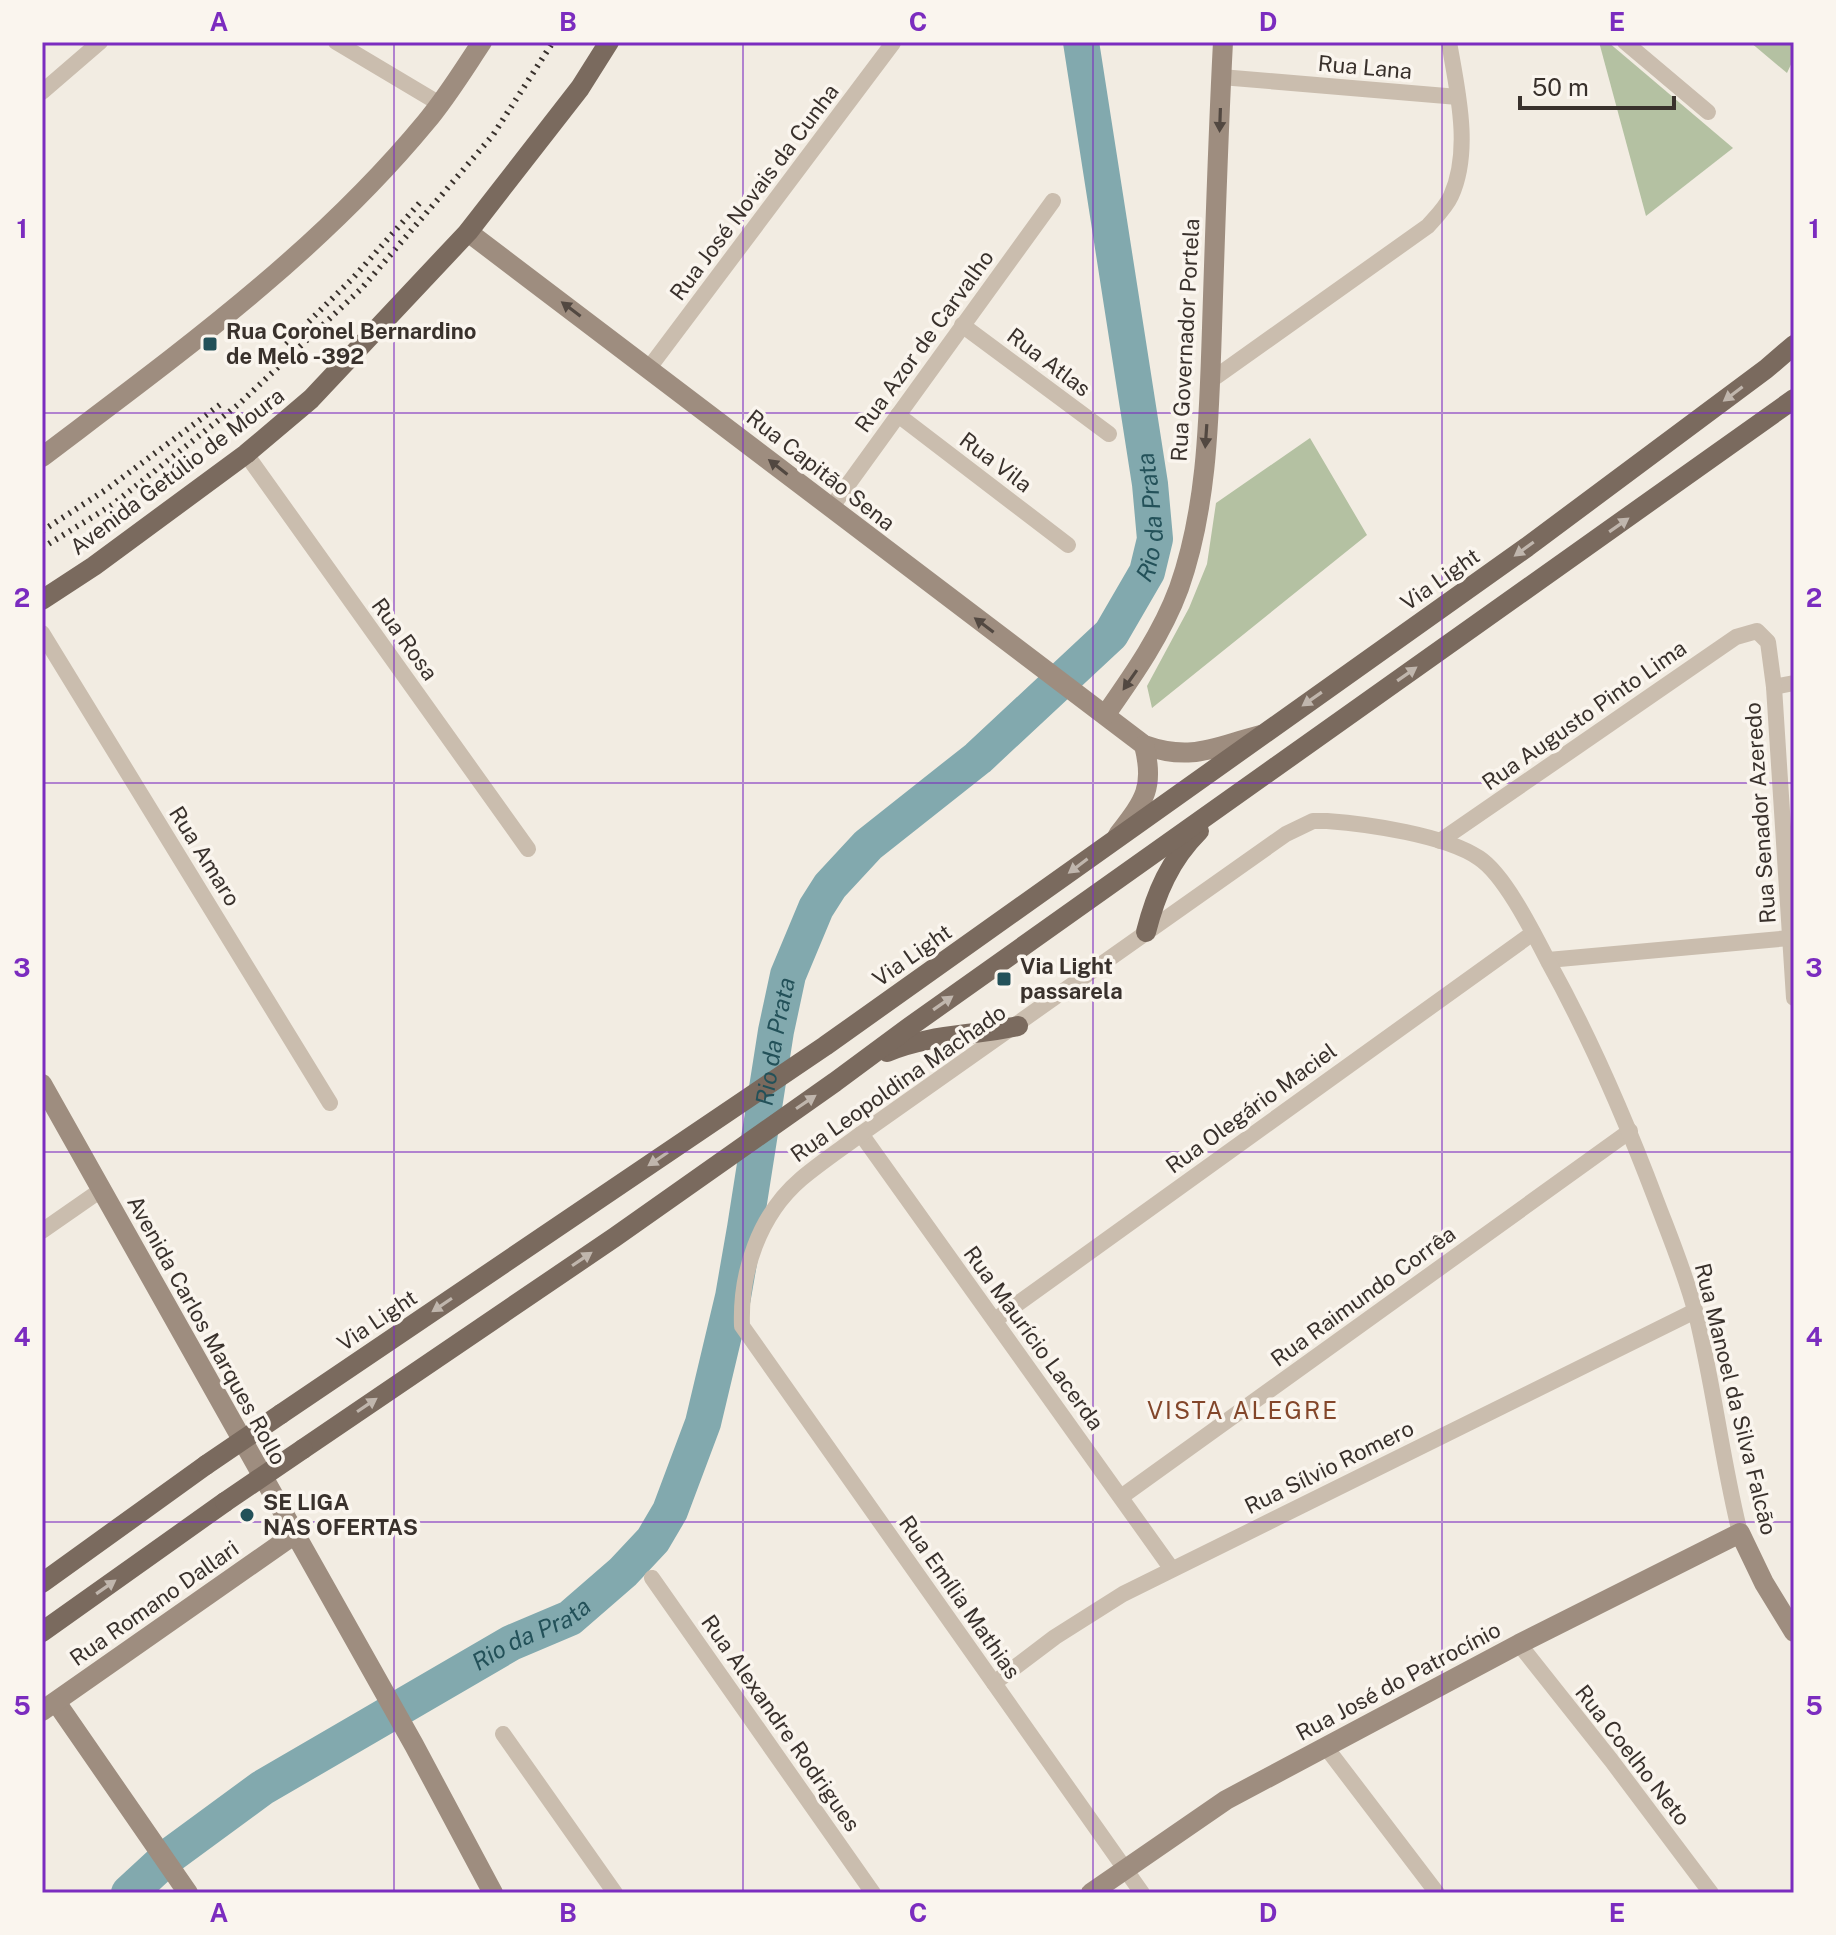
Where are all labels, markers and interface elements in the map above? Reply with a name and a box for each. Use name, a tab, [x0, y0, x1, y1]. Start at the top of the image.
text: A	[210, 6, 229, 37]
text: B	[559, 6, 577, 37]
text: C	[909, 6, 927, 37]
text: D	[1259, 6, 1277, 37]
text: E	[1609, 6, 1625, 37]
street label: Rua Lana	[1317, 50, 1413, 84]
scale bar	[1520, 60, 1674, 110]
text: 50 m	[1532, 73, 1589, 101]
street label: Rua José Novais da Cunha	[664, 79, 844, 305]
one-way arrow	[1213, 108, 1226, 133]
text: 1	[16, 213, 28, 244]
text: 1	[1808, 213, 1820, 244]
street label: Rua Governador Portela	[1166, 218, 1204, 462]
street label: Rua Azor de Carvalho	[849, 245, 999, 437]
one-way arrow	[560, 301, 582, 317]
place label: Rua Coronel Bernardino de Melo -392	[226, 318, 476, 369]
street label: Rua Atlas	[1002, 322, 1096, 402]
marker: Rua Coronel Bernardino de Melo -392	[201, 335, 219, 353]
street label: Avenida Getúlio de Moura	[65, 382, 289, 560]
one-way arrow	[1723, 385, 1743, 401]
street label: Rua Capitão Sena	[742, 404, 900, 536]
one-way arrow	[1199, 424, 1212, 449]
street label: Rua Vila	[955, 426, 1037, 498]
water label: Rio da Prata	[1129, 451, 1168, 586]
one-way arrow	[767, 459, 788, 475]
one-way arrow	[1608, 517, 1630, 533]
one-way arrow	[1514, 540, 1535, 556]
street label: Via Light	[1396, 542, 1484, 616]
text: 2	[14, 582, 30, 613]
text: 2	[1806, 582, 1822, 613]
street label: Rua Rosa	[367, 593, 443, 685]
one-way arrow	[974, 617, 994, 633]
street label: Rua Augusto Pinto Lima	[1477, 635, 1691, 795]
one-way arrow	[1396, 667, 1417, 683]
one-way arrow	[1123, 669, 1138, 691]
one-way arrow	[1301, 691, 1323, 707]
street label: Rua Senador Azeredo	[1739, 702, 1781, 924]
street label: Rua Amaro	[164, 801, 246, 911]
one-way arrow	[1067, 858, 1088, 873]
street label: Via Light	[868, 918, 956, 992]
text: 3	[13, 952, 31, 983]
text: 3	[1805, 952, 1823, 983]
place label: Via Light passarela	[1020, 953, 1123, 1004]
marker: Via Light passarela	[995, 970, 1013, 988]
water label: Rio da Prata	[749, 975, 800, 1107]
one-way arrow	[932, 995, 954, 1011]
street label: Rua Leopoldina Machado	[785, 999, 1011, 1167]
street label: Rua Olegário Maciel	[1161, 1037, 1341, 1179]
one-way arrow	[796, 1095, 817, 1110]
one-way arrow	[647, 1151, 668, 1166]
street label: Avenida Carlos Marques Rollo	[122, 1191, 292, 1469]
street label: Rua Raimundo Corrêa	[1266, 1220, 1460, 1372]
street label: Rua Maurício Lacerda	[959, 1241, 1109, 1435]
one-way arrow	[572, 1252, 593, 1267]
street label: Rua Manoel da Silva Falcão	[1690, 1261, 1782, 1537]
street label: Via Light	[332, 1284, 422, 1356]
one-way arrow	[432, 1297, 453, 1312]
text: 4	[13, 1321, 31, 1352]
text: 4	[1805, 1321, 1823, 1352]
district label: VISTA ALEGRE	[1147, 1396, 1339, 1424]
one-way arrow	[357, 1398, 378, 1413]
street label: Rua Sílvio Romero	[1240, 1415, 1418, 1519]
place label: SE LIGA NAS OFERTAS	[263, 1489, 418, 1540]
marker: SE LIGA NAS OFERTAS	[238, 1506, 256, 1524]
street label: Rua Emília Mathias	[894, 1510, 1026, 1684]
street label: Rua Romano Dallari	[65, 1535, 243, 1671]
one-way arrow	[95, 1579, 116, 1595]
water label: Rio da Prata	[467, 1592, 596, 1676]
street label: Rua Alexandre Rodrigues	[696, 1610, 866, 1836]
street label: Rua José do Patrocínio	[1291, 1616, 1505, 1746]
street label: Rua Coelho Neto	[1570, 1680, 1696, 1830]
text: 5	[13, 1690, 31, 1721]
text: 5	[1805, 1690, 1823, 1721]
text: A	[210, 1897, 229, 1928]
text: B	[559, 1897, 577, 1928]
text: C	[909, 1897, 927, 1928]
text: D	[1259, 1897, 1277, 1928]
text: E	[1609, 1897, 1625, 1928]

